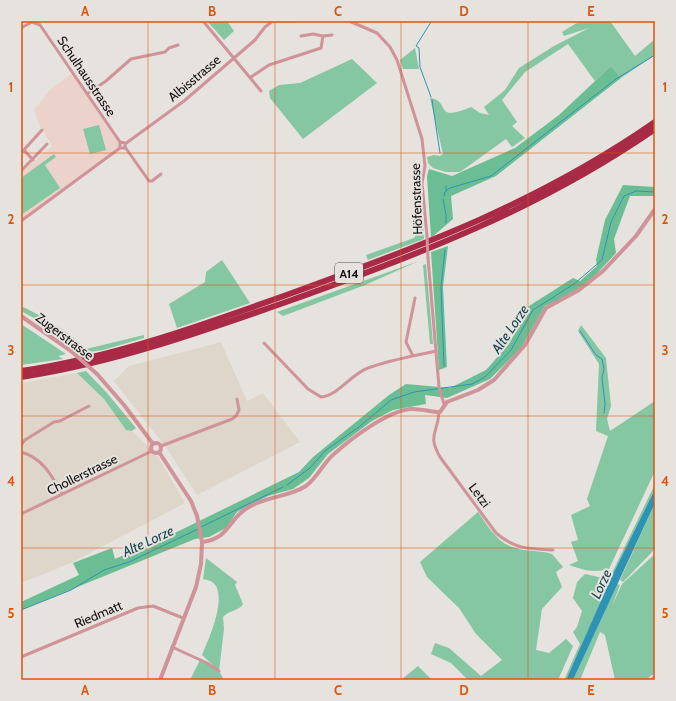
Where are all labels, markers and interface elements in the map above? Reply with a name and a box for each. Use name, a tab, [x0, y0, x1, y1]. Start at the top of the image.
text: A	[81, 3, 90, 19]
text: B	[208, 3, 216, 19]
text: C	[334, 3, 342, 19]
text: D	[459, 3, 469, 19]
text: E	[587, 3, 595, 19]
street label: Schulhausstrasse	[54, 33, 120, 119]
street label: Albisstrasse	[164, 51, 224, 105]
text: 1	[9, 79, 13, 95]
text: 1	[663, 79, 667, 95]
street label: Höfenstrasse	[407, 163, 425, 235]
text: 2	[8, 211, 15, 227]
text: 2	[662, 211, 669, 227]
road number: A14	[335, 263, 363, 283]
water label: Alte Lorze	[487, 301, 533, 358]
street label: Zugerstrasse	[33, 309, 97, 363]
text: 3	[7, 342, 15, 358]
text: 3	[661, 342, 669, 358]
street label: Chollerstrasse	[44, 450, 120, 498]
text: 4	[7, 473, 15, 489]
text: 4	[661, 473, 669, 489]
street label: Letzi	[466, 480, 494, 510]
water label: Alte Lorze	[118, 521, 177, 561]
water label: Lorze	[586, 566, 616, 601]
street label: Riedmatt	[72, 597, 125, 631]
text: 5	[8, 605, 15, 621]
text: 5	[662, 605, 669, 621]
text: A	[81, 682, 90, 698]
text: B	[208, 682, 216, 698]
text: C	[334, 682, 342, 698]
text: D	[459, 682, 469, 698]
text: E	[587, 682, 595, 698]

